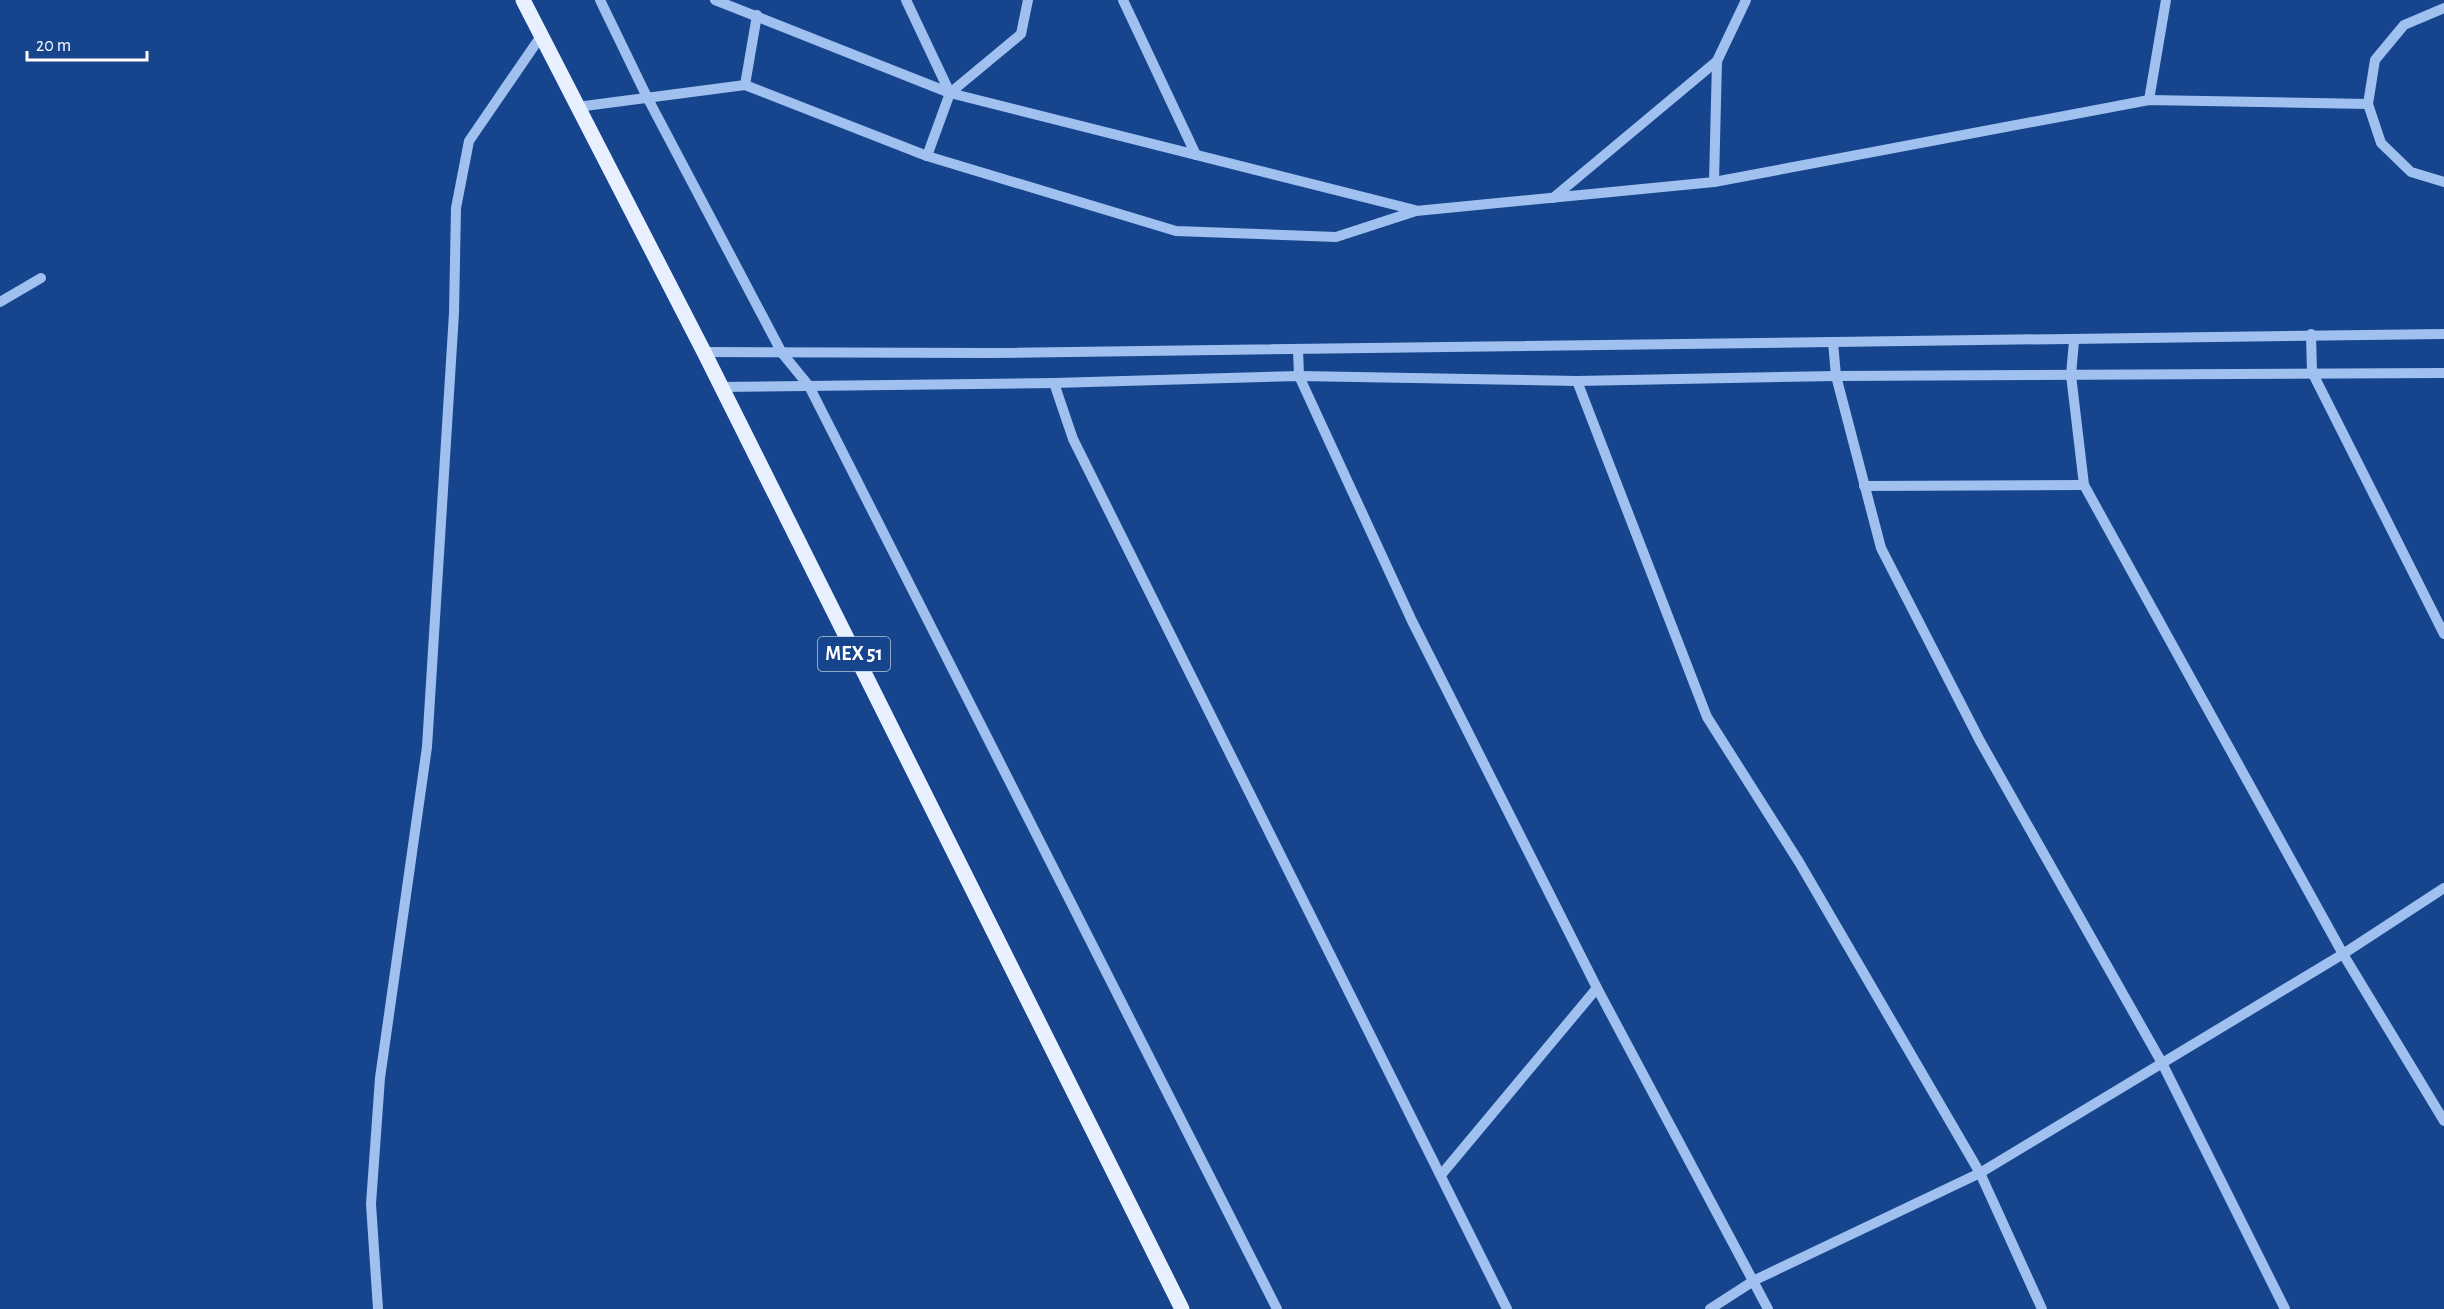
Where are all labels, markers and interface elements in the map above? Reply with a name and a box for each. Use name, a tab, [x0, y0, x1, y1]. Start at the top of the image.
scale bar	[27, 24, 147, 62]
text: 20 m	[36, 37, 71, 55]
road number: MEX 51	[818, 637, 890, 671]

